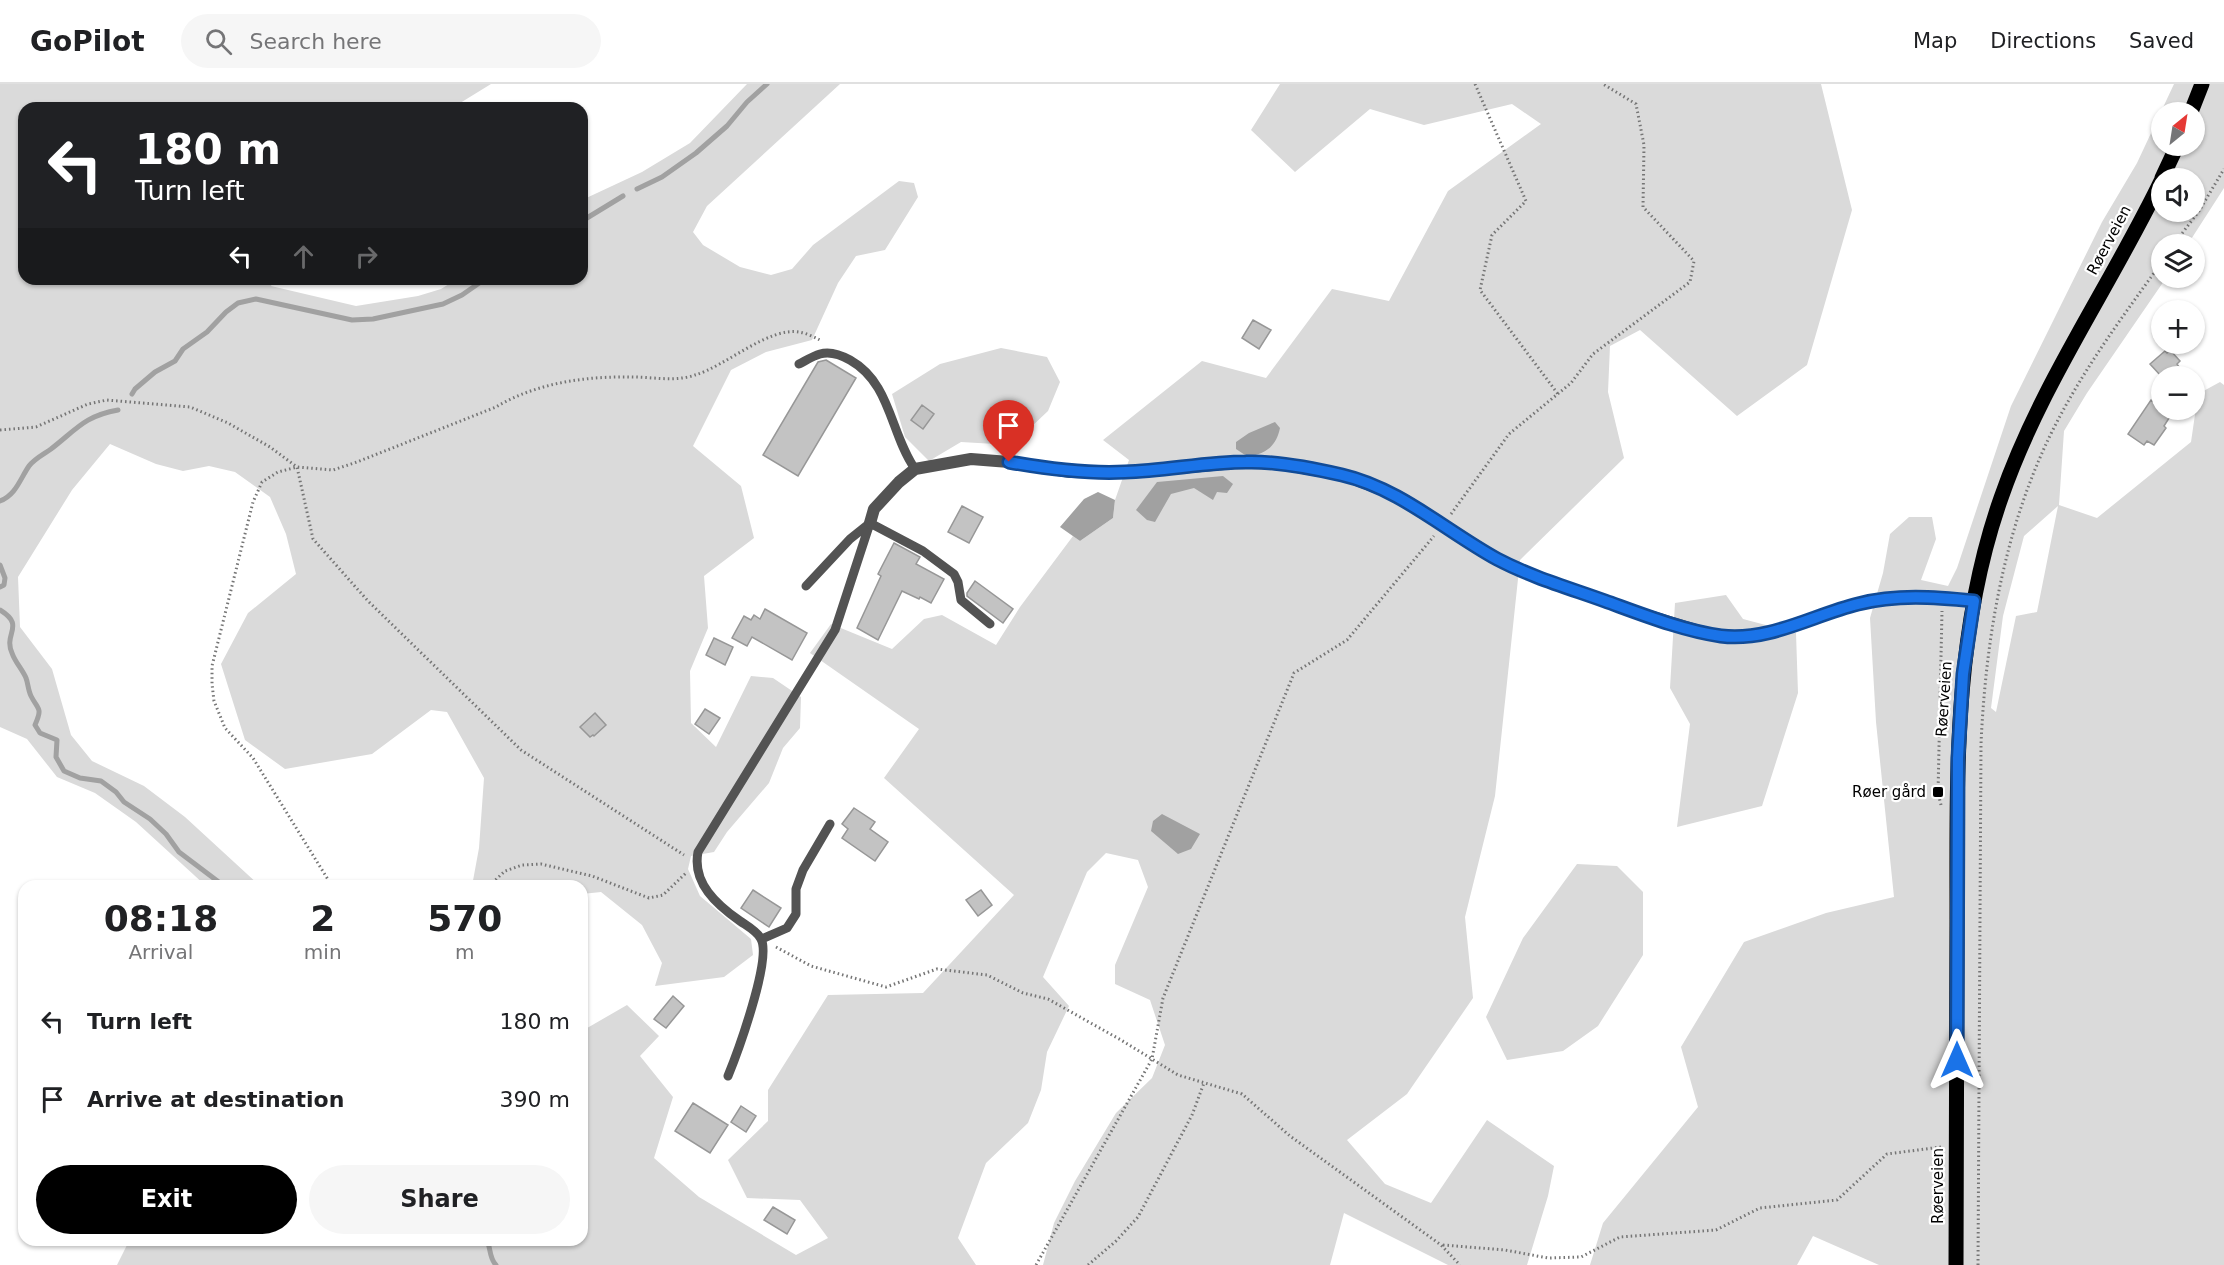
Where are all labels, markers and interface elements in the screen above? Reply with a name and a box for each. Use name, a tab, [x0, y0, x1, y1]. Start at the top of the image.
search box	[181, 14, 601, 68]
text: GoPilot	[30, 25, 145, 58]
icon: search	[202, 25, 235, 58]
text: Search here	[250, 29, 382, 54]
text: Map	[1913, 29, 1957, 53]
text: Directions	[1990, 29, 2096, 53]
text: Saved	[2129, 29, 2194, 53]
north arrow	[2151, 102, 2205, 156]
map controls	[2151, 102, 2205, 420]
text: 180 m	[135, 125, 281, 174]
icon: left	[36, 126, 114, 204]
button: sound	[2151, 168, 2205, 222]
text: Turn left	[135, 175, 245, 206]
street label: Røerveien	[2083, 202, 2135, 278]
button: layers	[2151, 234, 2205, 288]
icon: left	[224, 240, 257, 273]
icon: ahead	[287, 240, 320, 273]
icon: right	[350, 240, 383, 273]
button: +	[2151, 300, 2205, 354]
button: −	[2151, 366, 2205, 420]
pin	[983, 400, 1034, 462]
icon: arrive	[992, 409, 1025, 442]
street label: Røerveien	[1932, 660, 1956, 738]
place label: Røer gård	[1852, 783, 1926, 801]
marker: Røer gård	[1931, 785, 1945, 799]
text: 08:18	[104, 898, 218, 939]
text: 2	[310, 898, 335, 939]
text: 570	[427, 898, 502, 939]
text: Arrival	[128, 940, 193, 964]
text: min	[304, 940, 342, 964]
text: m	[455, 940, 475, 964]
icon: left	[36, 1005, 69, 1038]
text: Turn left	[87, 1009, 192, 1034]
text: 180 m	[500, 1009, 570, 1034]
position arrow	[1925, 1028, 1989, 1092]
icon: arrive	[36, 1083, 69, 1116]
text: Arrive at destination	[87, 1087, 344, 1112]
text: 390 m	[500, 1087, 570, 1112]
street label: Røerveien	[1929, 1148, 1947, 1224]
button: Exit	[36, 1165, 297, 1234]
button: Share	[309, 1165, 570, 1234]

